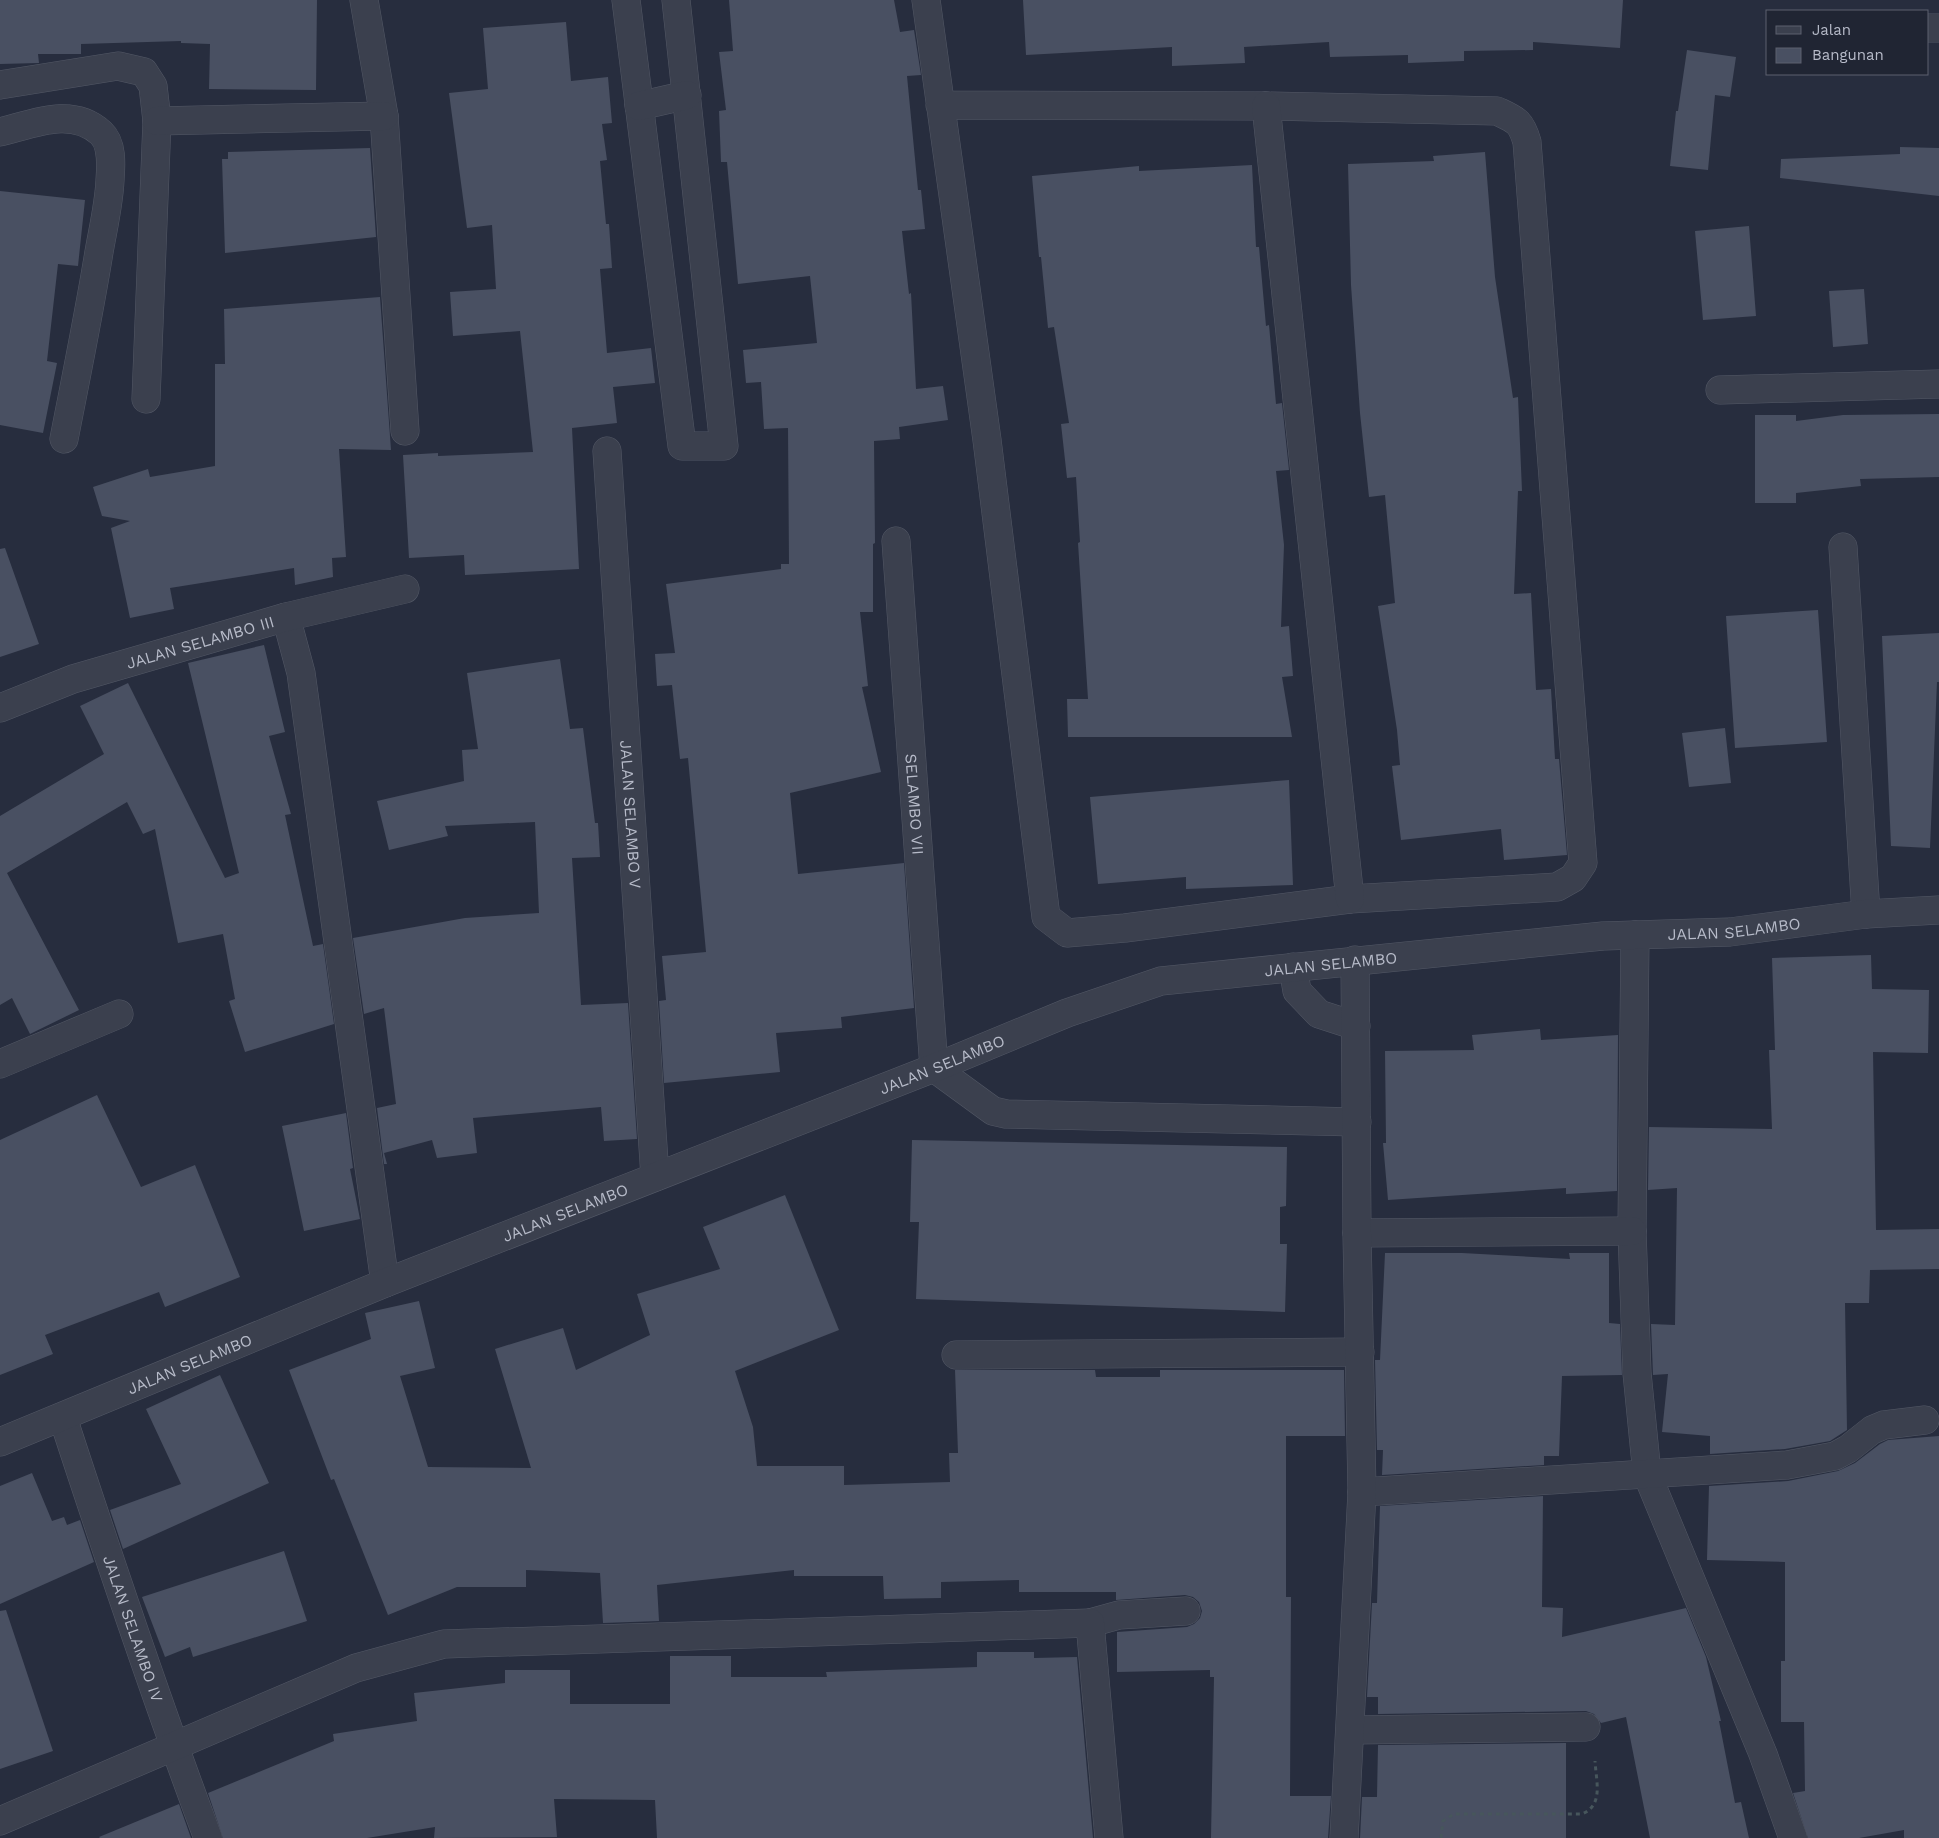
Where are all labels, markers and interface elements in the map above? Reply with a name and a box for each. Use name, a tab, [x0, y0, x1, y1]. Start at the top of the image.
legend	[1766, 10, 1929, 75]
text: Jalan	[1812, 21, 1851, 39]
text: Bangunan	[1812, 46, 1884, 64]
street label: JALAN SELAMBO III	[124, 612, 276, 673]
street label: JALAN SELAMBO V	[616, 739, 645, 889]
street label: SELAMBO VII	[901, 753, 928, 856]
street label: JALAN SELAMBO	[1667, 914, 1802, 944]
street label: JALAN SELAMBO	[1264, 948, 1398, 980]
street label: JALAN SELAMBO	[877, 1031, 1008, 1098]
street label: JALAN SELAMBO	[500, 1180, 631, 1246]
street label: JALAN SELAMBO	[124, 1330, 255, 1398]
street label: JALAN SELAMBO IV	[99, 1553, 167, 1705]

